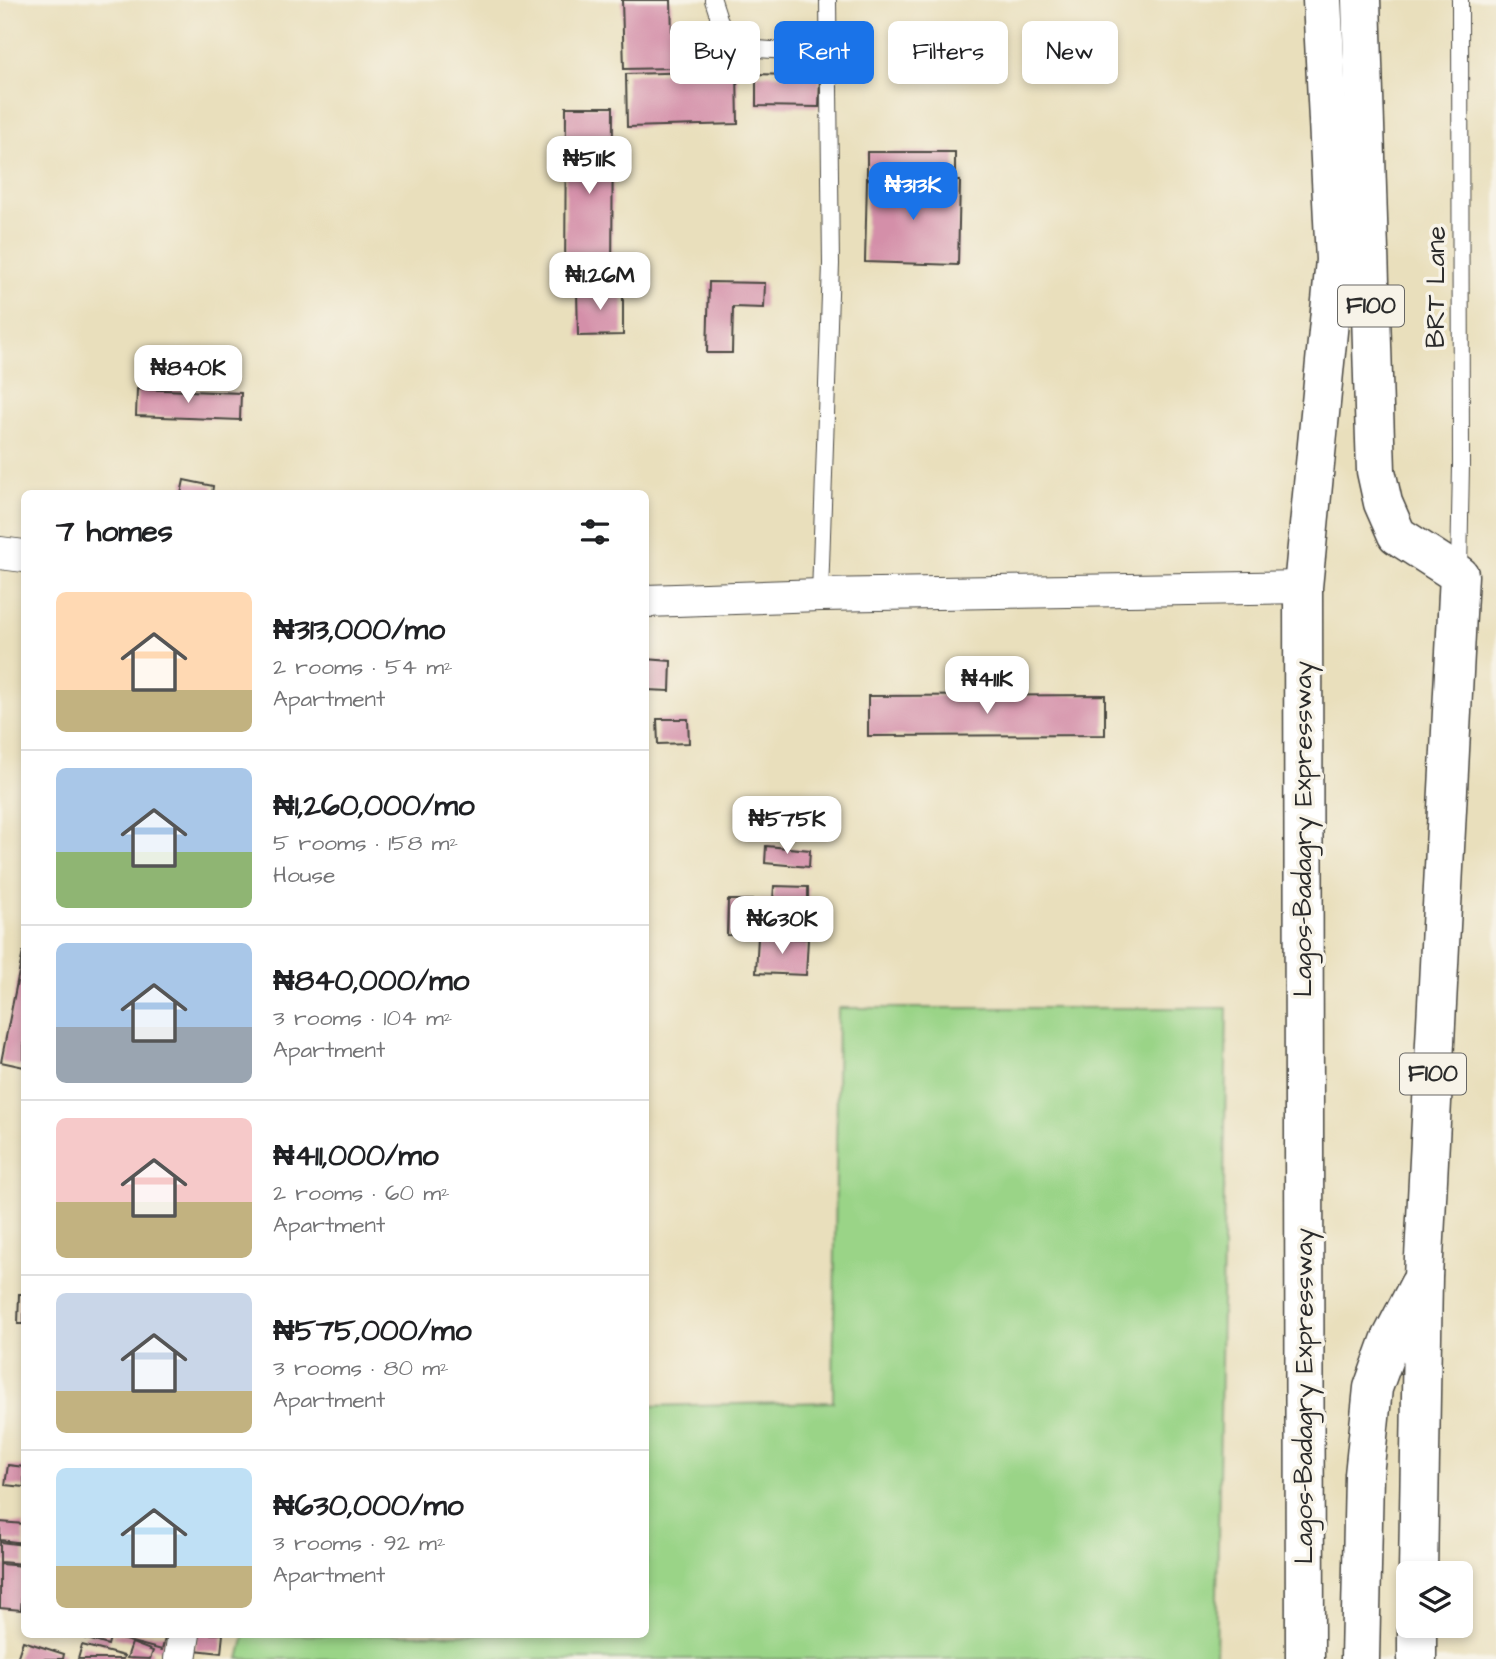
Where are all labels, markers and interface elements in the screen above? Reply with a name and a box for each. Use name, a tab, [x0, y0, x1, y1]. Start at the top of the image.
chip: Buy	[670, 21, 760, 84]
chip: Rent	[774, 21, 874, 84]
chip: Filters	[888, 21, 1008, 84]
chip: New	[1022, 21, 1118, 84]
pin: ₦511K	[540, 136, 638, 196]
text: ₦511K	[563, 143, 615, 175]
pin: ₦313K	[864, 162, 962, 222]
text: ₦313K	[885, 169, 941, 201]
street label: BRT Lane	[1418, 226, 1454, 348]
pin: ₦1.26M	[543, 252, 657, 312]
text: ₦1.26M	[565, 259, 635, 291]
road number: F100	[1338, 286, 1404, 326]
pin: ₦840K	[139, 346, 237, 405]
text: ₦840K	[150, 352, 226, 384]
text: 7 homes	[56, 511, 173, 553]
icon: filters	[576, 513, 614, 551]
text: ₦313,000/mo	[273, 609, 445, 651]
icon: home	[112, 620, 196, 704]
text: 2 rooms · 54 m²	[273, 651, 453, 683]
pin: ₦411K	[938, 656, 1036, 716]
street label: Lagos-Badagry Expressway	[1285, 661, 1323, 997]
text: ₦411K	[961, 663, 1013, 695]
text: Apartment	[273, 683, 385, 715]
text: ₦1,260,000/mo	[273, 785, 475, 827]
icon: home	[112, 796, 196, 880]
pin: ₦575K	[738, 796, 836, 856]
text: ₦575K	[748, 803, 826, 835]
text: 5 rooms · 158 m²	[273, 827, 458, 859]
text: House	[273, 859, 336, 891]
pin: ₦630K	[733, 897, 831, 956]
text: ₦630K	[746, 903, 818, 935]
text: ₦840,000/mo	[273, 960, 469, 1002]
icon: home	[112, 971, 196, 1055]
text: 3 rooms · 104 m²	[273, 1002, 452, 1034]
text: Apartment	[273, 1034, 385, 1066]
road number: F100	[1400, 1054, 1466, 1094]
text: ₦411,000/mo	[273, 1135, 439, 1177]
icon: home	[112, 1146, 196, 1230]
text: 2 rooms · 60 m²	[273, 1177, 450, 1209]
text: Apartment	[273, 1209, 385, 1241]
street label: Lagos-Badagry Expressway	[1286, 1228, 1324, 1564]
text: ₦575,000/mo	[273, 1310, 472, 1352]
icon: home	[112, 1321, 196, 1405]
text: 3 rooms · 80 m²	[273, 1352, 449, 1384]
text: Apartment	[273, 1384, 385, 1416]
text: ₦630,000/mo	[273, 1485, 464, 1527]
icon: home	[112, 1496, 196, 1580]
text: 3 rooms · 92 m²	[273, 1527, 446, 1559]
text: Apartment	[273, 1559, 385, 1591]
map controls	[1396, 1561, 1473, 1638]
button: layers	[1396, 1561, 1473, 1638]

